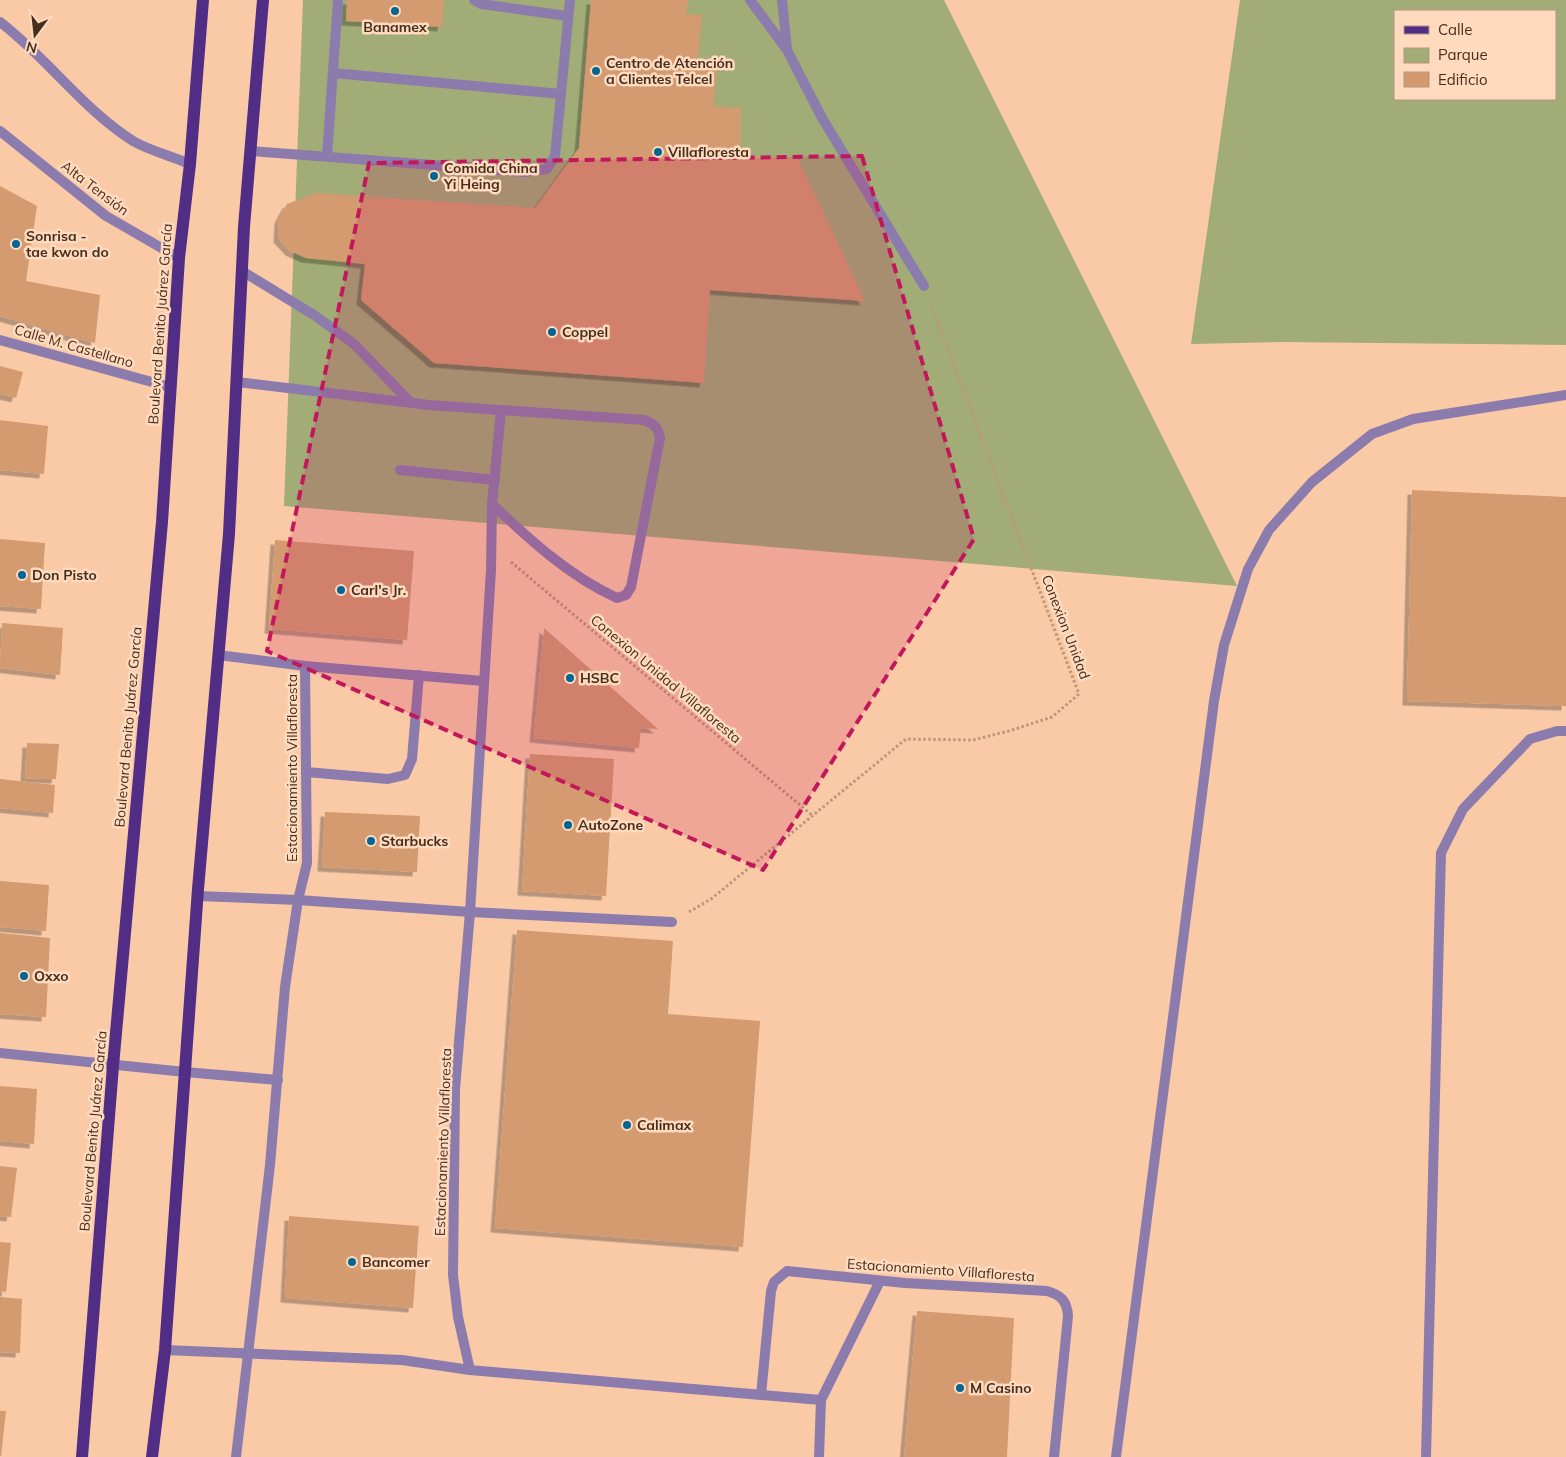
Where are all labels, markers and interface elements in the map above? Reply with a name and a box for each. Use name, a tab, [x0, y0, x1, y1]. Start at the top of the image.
marker: Banamex	[389, 5, 401, 17]
north arrow	[10, 10, 60, 60]
legend	[1394, 10, 1556, 100]
place label: Banamex	[363, 18, 427, 36]
text: Calle	[1438, 20, 1472, 39]
text: N	[24, 37, 39, 58]
text: Parque	[1438, 45, 1488, 64]
place label: Centro de Atención a Clientes Telcel	[606, 54, 733, 88]
marker: Centro de Atención a Clientes Telcel	[590, 65, 602, 77]
text: Edificio	[1438, 70, 1488, 89]
place label: Villafloresta	[667, 143, 749, 161]
marker: Villafloresta	[652, 146, 664, 158]
street label: Alta Tensión	[58, 157, 132, 219]
place label: Comida China Yi Heing	[443, 159, 538, 193]
marker: Comida China Yi Heing	[428, 170, 440, 182]
street label: Boulevard Benito Juárez García	[144, 223, 176, 425]
place label: Sonrisa - tae kwon do	[26, 227, 109, 261]
marker: Sonrisa - tae kwon do	[10, 238, 22, 250]
street label: Calle M. Castellano	[12, 320, 136, 372]
place label: Coppel	[562, 323, 608, 341]
marker: Coppel	[546, 326, 558, 338]
place label: Don Pisto	[32, 566, 97, 584]
marker: Don Pisto	[16, 569, 28, 581]
street label: Conexion Unidad	[1038, 572, 1094, 682]
place label: Carl's Jr.	[351, 581, 406, 599]
marker: Carl's Jr.	[335, 584, 347, 596]
street label: Conexion Unidad Villafloresta	[587, 611, 745, 747]
street label: Boulevard Benito Juárez García	[110, 626, 146, 828]
place label: HSBC	[580, 669, 619, 687]
marker: HSBC	[564, 672, 576, 684]
street label: Estacionamiento Villafloresta	[283, 674, 301, 862]
place label: AutoZone	[578, 816, 643, 834]
marker: AutoZone	[562, 819, 574, 831]
place label: Starbucks	[381, 832, 448, 850]
marker: Starbucks	[365, 835, 377, 847]
place label: Oxxo	[34, 967, 69, 985]
marker: Oxxo	[18, 970, 30, 982]
street label: Boulevard Benito Juárez García	[75, 1030, 111, 1232]
street label: Estacionamiento Villafloresta	[431, 1048, 455, 1236]
place label: Calimax	[637, 1116, 692, 1134]
marker: Calimax	[621, 1119, 633, 1131]
place label: Bancomer	[362, 1253, 430, 1271]
street label: Estacionamiento Villafloresta	[847, 1254, 1035, 1286]
marker: Bancomer	[346, 1256, 358, 1268]
place label: M Casino	[970, 1379, 1031, 1397]
marker: M Casino	[954, 1382, 966, 1394]

